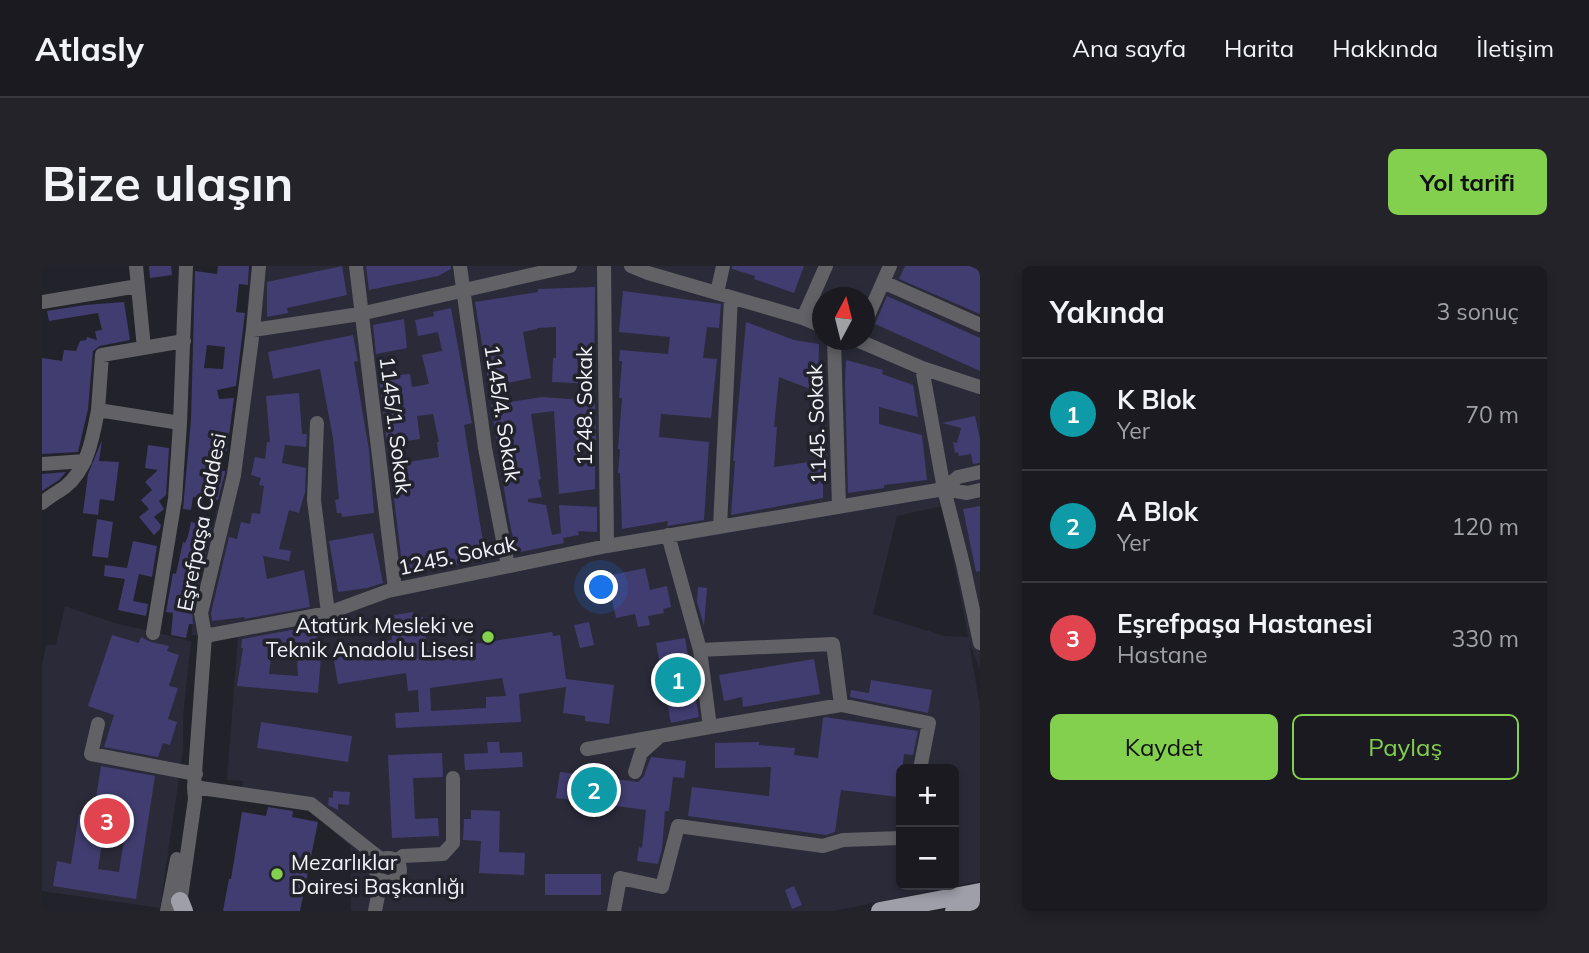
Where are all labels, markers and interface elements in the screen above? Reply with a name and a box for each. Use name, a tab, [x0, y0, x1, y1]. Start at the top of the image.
text: Atlasly	[35, 28, 144, 69]
text: Ana sayfa	[1072, 33, 1186, 63]
text: Harita	[1224, 33, 1294, 63]
text: Hakkında	[1332, 33, 1438, 63]
text: İletişim	[1476, 33, 1554, 63]
button: Yol tarifi	[1388, 149, 1547, 215]
text: Bize ulaşın	[42, 152, 293, 213]
north arrow	[812, 287, 875, 350]
text: Yakında	[1050, 293, 1165, 331]
text: 3 sonuç	[1437, 297, 1519, 326]
street label: 1145/4. Sokak	[479, 343, 527, 484]
street label: 1248. Sokak	[571, 346, 597, 466]
street label: 1145/1. Sokak	[375, 355, 417, 495]
street label: 1145. Sokak	[801, 363, 831, 484]
text: K Blok	[1117, 383, 1196, 416]
text: 1	[1066, 400, 1080, 429]
text: 70 m	[1465, 400, 1519, 429]
text: Yer	[1117, 416, 1150, 445]
street label: Eşrefpaşa Caddesi	[171, 431, 231, 613]
text: A Blok	[1117, 495, 1198, 528]
text: 2	[1066, 512, 1080, 541]
text: 120 m	[1451, 512, 1519, 541]
text: Yer	[1117, 528, 1150, 557]
street label: 1245. Sokak	[396, 530, 519, 580]
your location	[584, 570, 618, 604]
text: Eşrefpaşa Hastanesi	[1117, 607, 1373, 640]
place label: Atatürk Mesleki ve Teknik Anadolu Lisesi	[266, 612, 474, 662]
text: 3	[1066, 624, 1080, 653]
text: 330 m	[1451, 624, 1519, 653]
marker: Atatürk Mesleki ve Teknik Anadolu Lisesi	[480, 629, 496, 645]
text: Hastane	[1117, 640, 1208, 669]
pin: 1	[655, 654, 701, 706]
button: Kaydet	[1050, 714, 1278, 780]
button: Paylaş	[1292, 714, 1519, 780]
pin: 2	[571, 764, 617, 816]
map controls	[896, 764, 959, 890]
button: +	[896, 764, 959, 827]
pin: 3	[84, 795, 130, 847]
button: −	[896, 827, 959, 890]
place label: Mezarlıklar Dairesi Başkanlığı	[291, 849, 465, 899]
marker: Mezarlıklar Dairesi Başkanlığı	[269, 866, 285, 882]

